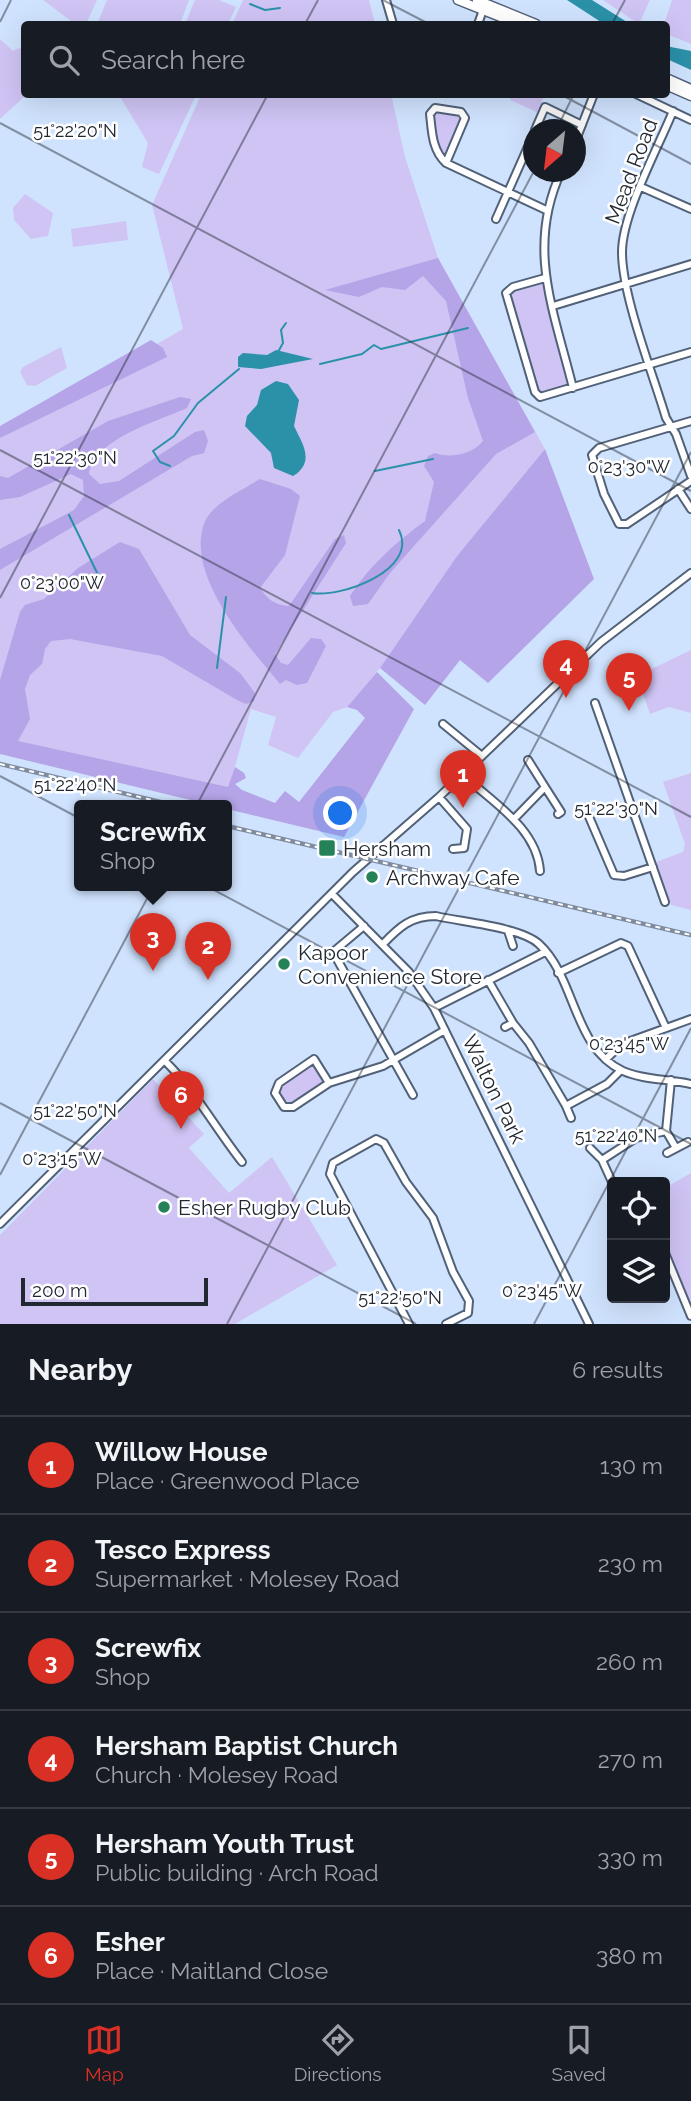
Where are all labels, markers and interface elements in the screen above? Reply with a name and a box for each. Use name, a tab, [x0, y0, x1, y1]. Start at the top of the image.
search box	[21, 21, 670, 98]
icon: search	[45, 41, 83, 79]
text: Search here	[101, 45, 245, 75]
street label: Mead Road	[599, 115, 663, 227]
north arrow	[523, 119, 586, 182]
text: 51°22'20"N	[33, 120, 117, 141]
text: 51°22'30"N	[33, 447, 117, 468]
text: 0°23'30"W	[588, 456, 670, 477]
text: 0°23'00"W	[20, 572, 104, 593]
pin: 4	[543, 640, 589, 698]
pin: 5	[606, 653, 652, 711]
pin: 1	[440, 750, 486, 808]
text: 51°22'40"N	[34, 774, 116, 795]
your location	[323, 796, 357, 830]
text: 51°22'30"N	[574, 798, 658, 819]
popup	[74, 800, 232, 891]
text: Screwfix	[100, 817, 206, 847]
place label: Hersham	[343, 836, 431, 861]
marker: Hersham	[317, 838, 337, 858]
text: Shop	[100, 847, 155, 874]
place label: Archway Cafe	[386, 865, 520, 890]
marker: Archway Cafe	[364, 869, 380, 885]
pin: 3	[130, 913, 176, 971]
pin: 2	[185, 922, 231, 980]
place label: Kapoor Convenience Store	[298, 940, 482, 989]
marker: Kapoor Convenience Store	[276, 956, 292, 972]
street label: Walton Park	[457, 1031, 531, 1147]
text: 0°23'45"W	[589, 1033, 669, 1054]
pin: 6	[158, 1071, 204, 1129]
text: 51°22'50"N	[33, 1100, 117, 1121]
text: 51°22'40"N	[575, 1125, 657, 1146]
text: 0°23'15"W	[22, 1148, 102, 1169]
map controls	[607, 1177, 670, 1303]
button: locate	[607, 1177, 670, 1240]
place label: Esher Rugby Club	[178, 1195, 351, 1220]
marker: Esher Rugby Club	[156, 1199, 172, 1215]
button: layers	[607, 1240, 670, 1303]
scale bar	[21, 1275, 208, 1307]
text: 200 m	[32, 1279, 87, 1301]
text: 0°23'45"W	[502, 1280, 582, 1301]
text: 51°22'50"N	[358, 1287, 442, 1308]
text: Nearby	[28, 1352, 132, 1387]
text: 6 results	[572, 1356, 663, 1383]
text: Willow House	[95, 1437, 267, 1467]
text: 1	[45, 1452, 57, 1479]
text: 130 m	[600, 1452, 663, 1479]
text: Place · Greenwood Place	[95, 1467, 359, 1494]
text: Tesco Express	[95, 1535, 271, 1565]
text: 2	[45, 1550, 57, 1577]
text: 230 m	[598, 1550, 663, 1577]
text: Supermarket · Molesey Road	[95, 1565, 399, 1592]
text: Screwfix	[95, 1633, 201, 1663]
text: 3	[45, 1648, 57, 1675]
text: 260 m	[596, 1648, 663, 1675]
text: Shop	[95, 1663, 150, 1690]
text: Hersham Baptist Church	[95, 1731, 398, 1761]
text: 4	[44, 1746, 58, 1773]
text: 270 m	[598, 1746, 663, 1773]
text: Church · Molesey Road	[95, 1761, 338, 1788]
text: Hersham Youth Trust	[95, 1829, 354, 1859]
text: 5	[45, 1844, 57, 1871]
text: 330 m	[597, 1844, 663, 1871]
text: Public building · Arch Road	[95, 1859, 379, 1886]
text: Esher	[95, 1927, 165, 1957]
text: 6	[44, 1942, 58, 1969]
text: 380 m	[596, 1942, 663, 1969]
text: Place · Maitland Close	[95, 1957, 328, 1984]
tab: Map	[85, 2021, 124, 2085]
tab: Directions	[294, 2021, 382, 2085]
tab: Saved	[552, 2021, 606, 2085]

